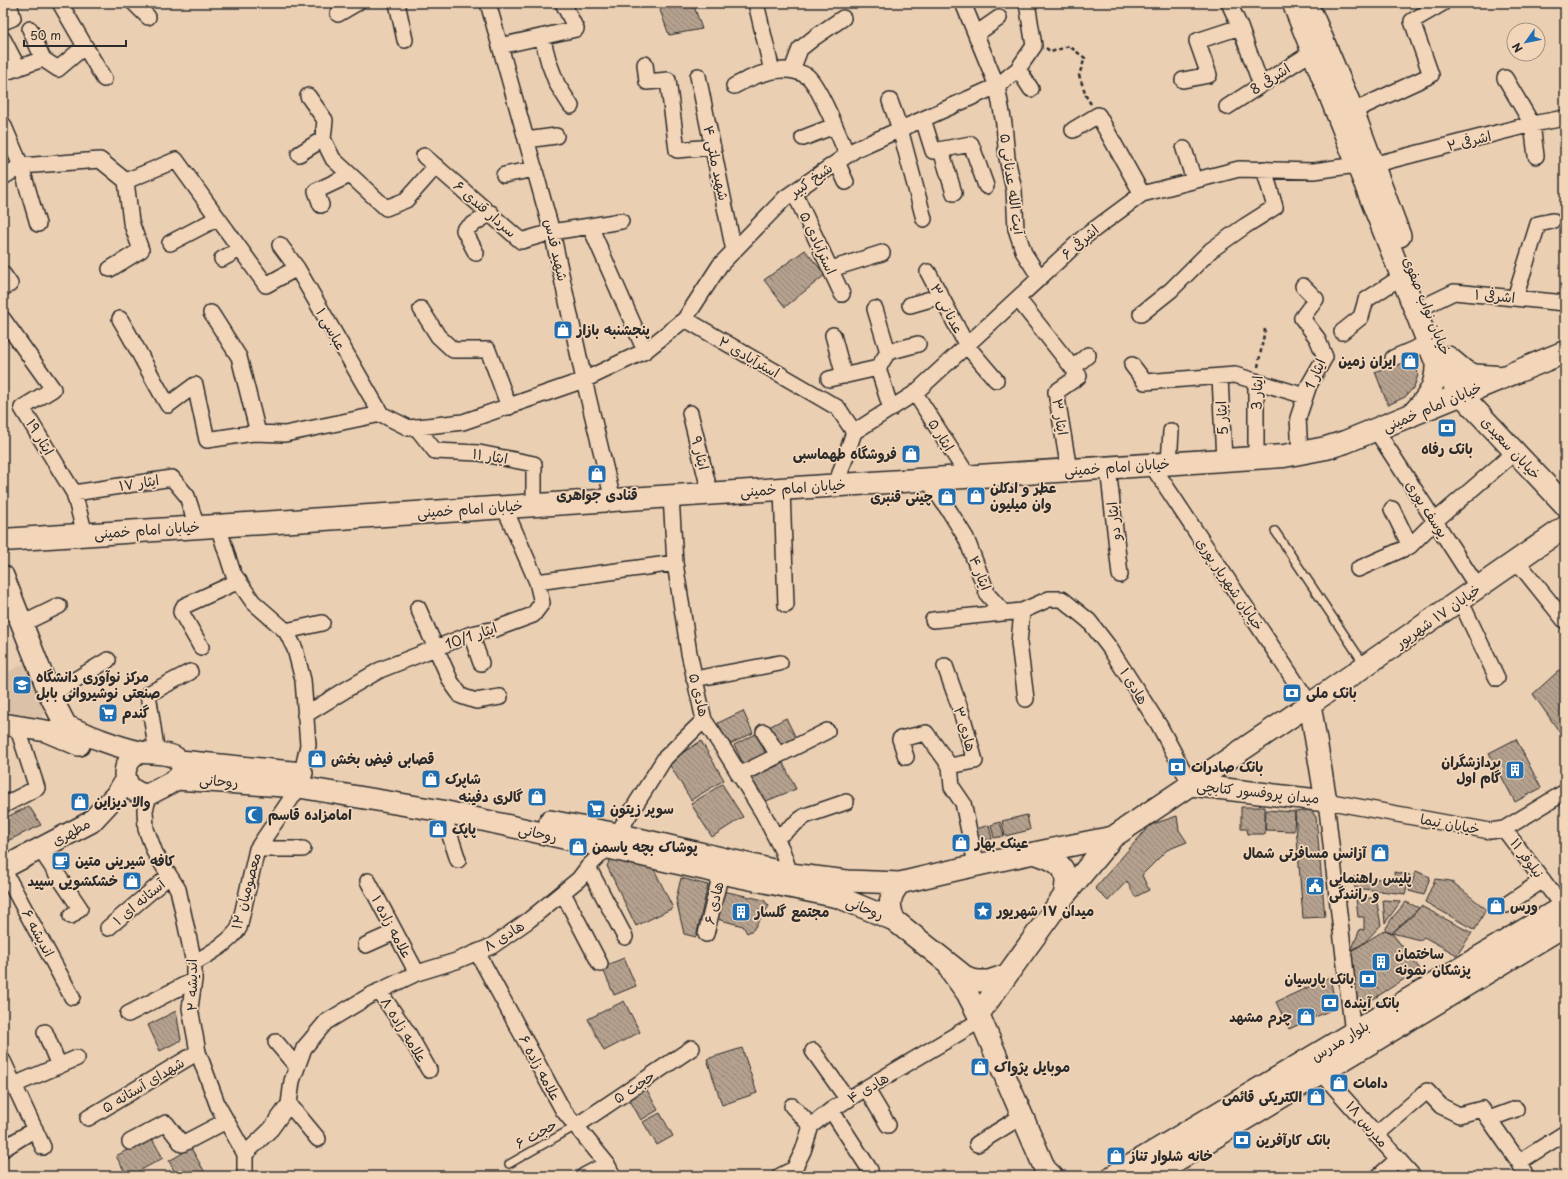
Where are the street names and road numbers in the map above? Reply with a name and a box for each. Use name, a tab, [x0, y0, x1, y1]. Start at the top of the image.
street label: اشرفی 8	[1245, 58, 1294, 99]
street label: شهید ملتی ۴	[698, 123, 735, 202]
street label: اشرفی ٣	[1445, 125, 1493, 156]
street label: آیت الله عدنانی ۵	[995, 132, 1030, 236]
street label: شیخ کبیر	[784, 157, 837, 203]
street label: سردار قندی ۶	[449, 175, 521, 242]
street label: استرآبادی ۵	[795, 208, 842, 278]
street label: شهید قدس	[539, 217, 574, 283]
street label: اشرفی ۶	[1056, 219, 1103, 264]
street label: خیابان نواب صفوی	[1398, 253, 1457, 358]
street label: عدنانی ۳	[925, 280, 969, 338]
street label: اشرفی ۱	[1474, 283, 1516, 308]
street label: عباسی ۱	[311, 304, 352, 354]
street label: استرآبادی ٣	[715, 331, 784, 382]
street label: ایثار 1	[1299, 355, 1330, 393]
street label: ایثار 3	[1245, 375, 1268, 411]
street label: خیابان امام خمینی	[1379, 376, 1485, 438]
street label: ایثار ۳	[1047, 397, 1074, 437]
street label: ایثار 5	[1210, 400, 1233, 436]
street label: خیابان سعیدی	[1477, 411, 1546, 484]
street label: ایثار ١٩	[21, 414, 60, 459]
street label: ایثار ۵	[923, 414, 960, 455]
street label: ایثار ۹	[686, 434, 715, 472]
street label: ایثار ۱۱	[471, 442, 509, 469]
street label: خیابان امام خمینی	[1063, 452, 1171, 482]
street label: ایثار ۱۷	[117, 469, 161, 496]
street label: خیابان امام خمینی	[739, 473, 847, 503]
street label: یوسف پوری	[1401, 476, 1454, 542]
street label: خیابان امام خمینی	[416, 494, 524, 524]
street label: ایثار دو	[1101, 501, 1126, 542]
street label: خیابان امام خمینی	[93, 515, 201, 545]
street label: خیابان شهریار پوری	[1191, 533, 1269, 634]
street label: ایثار ۴	[964, 552, 997, 593]
street label: خیابان ۱۷ شهریور	[1390, 578, 1485, 653]
street label: ایثار 10/1	[442, 617, 500, 654]
street label: هادی ۱	[1115, 663, 1154, 708]
street label: هادی ۵	[684, 671, 715, 719]
street label: هادی ۳	[949, 704, 982, 754]
street label: روحانی	[199, 769, 239, 792]
street label: میدان پروفسور کتابچی	[1196, 775, 1320, 808]
street label: خیابان نیما	[1419, 808, 1481, 839]
street label: مطهری	[48, 812, 94, 851]
street label: روحانی	[517, 818, 560, 847]
street label: نیلوفر ۱۱	[1505, 833, 1549, 882]
street label: معصومیان ۱۲	[225, 850, 266, 932]
street label: آستانه ای ۱	[108, 873, 170, 930]
street label: هادی ۶	[698, 879, 729, 926]
street label: روحانی	[843, 890, 887, 925]
street label: علامه زاده ۱	[367, 891, 418, 962]
street label: اندیشه ۶	[17, 905, 60, 960]
street label: هادی ۸	[479, 915, 528, 956]
street label: اندیشه ۲	[181, 959, 202, 1011]
street label: علامه زاده ۸	[376, 993, 433, 1067]
street label: بلوار مدرس	[1307, 1015, 1373, 1066]
street label: علامه زاده ۶	[514, 1031, 567, 1105]
street label: شهدای آستانه ۵	[97, 1052, 188, 1118]
street label: حجت ۵	[609, 1065, 659, 1108]
street label: هادی ۴	[843, 1067, 893, 1108]
street label: مدرس ۱۸	[1341, 1096, 1394, 1152]
street label: حجت ۶	[511, 1113, 561, 1154]

